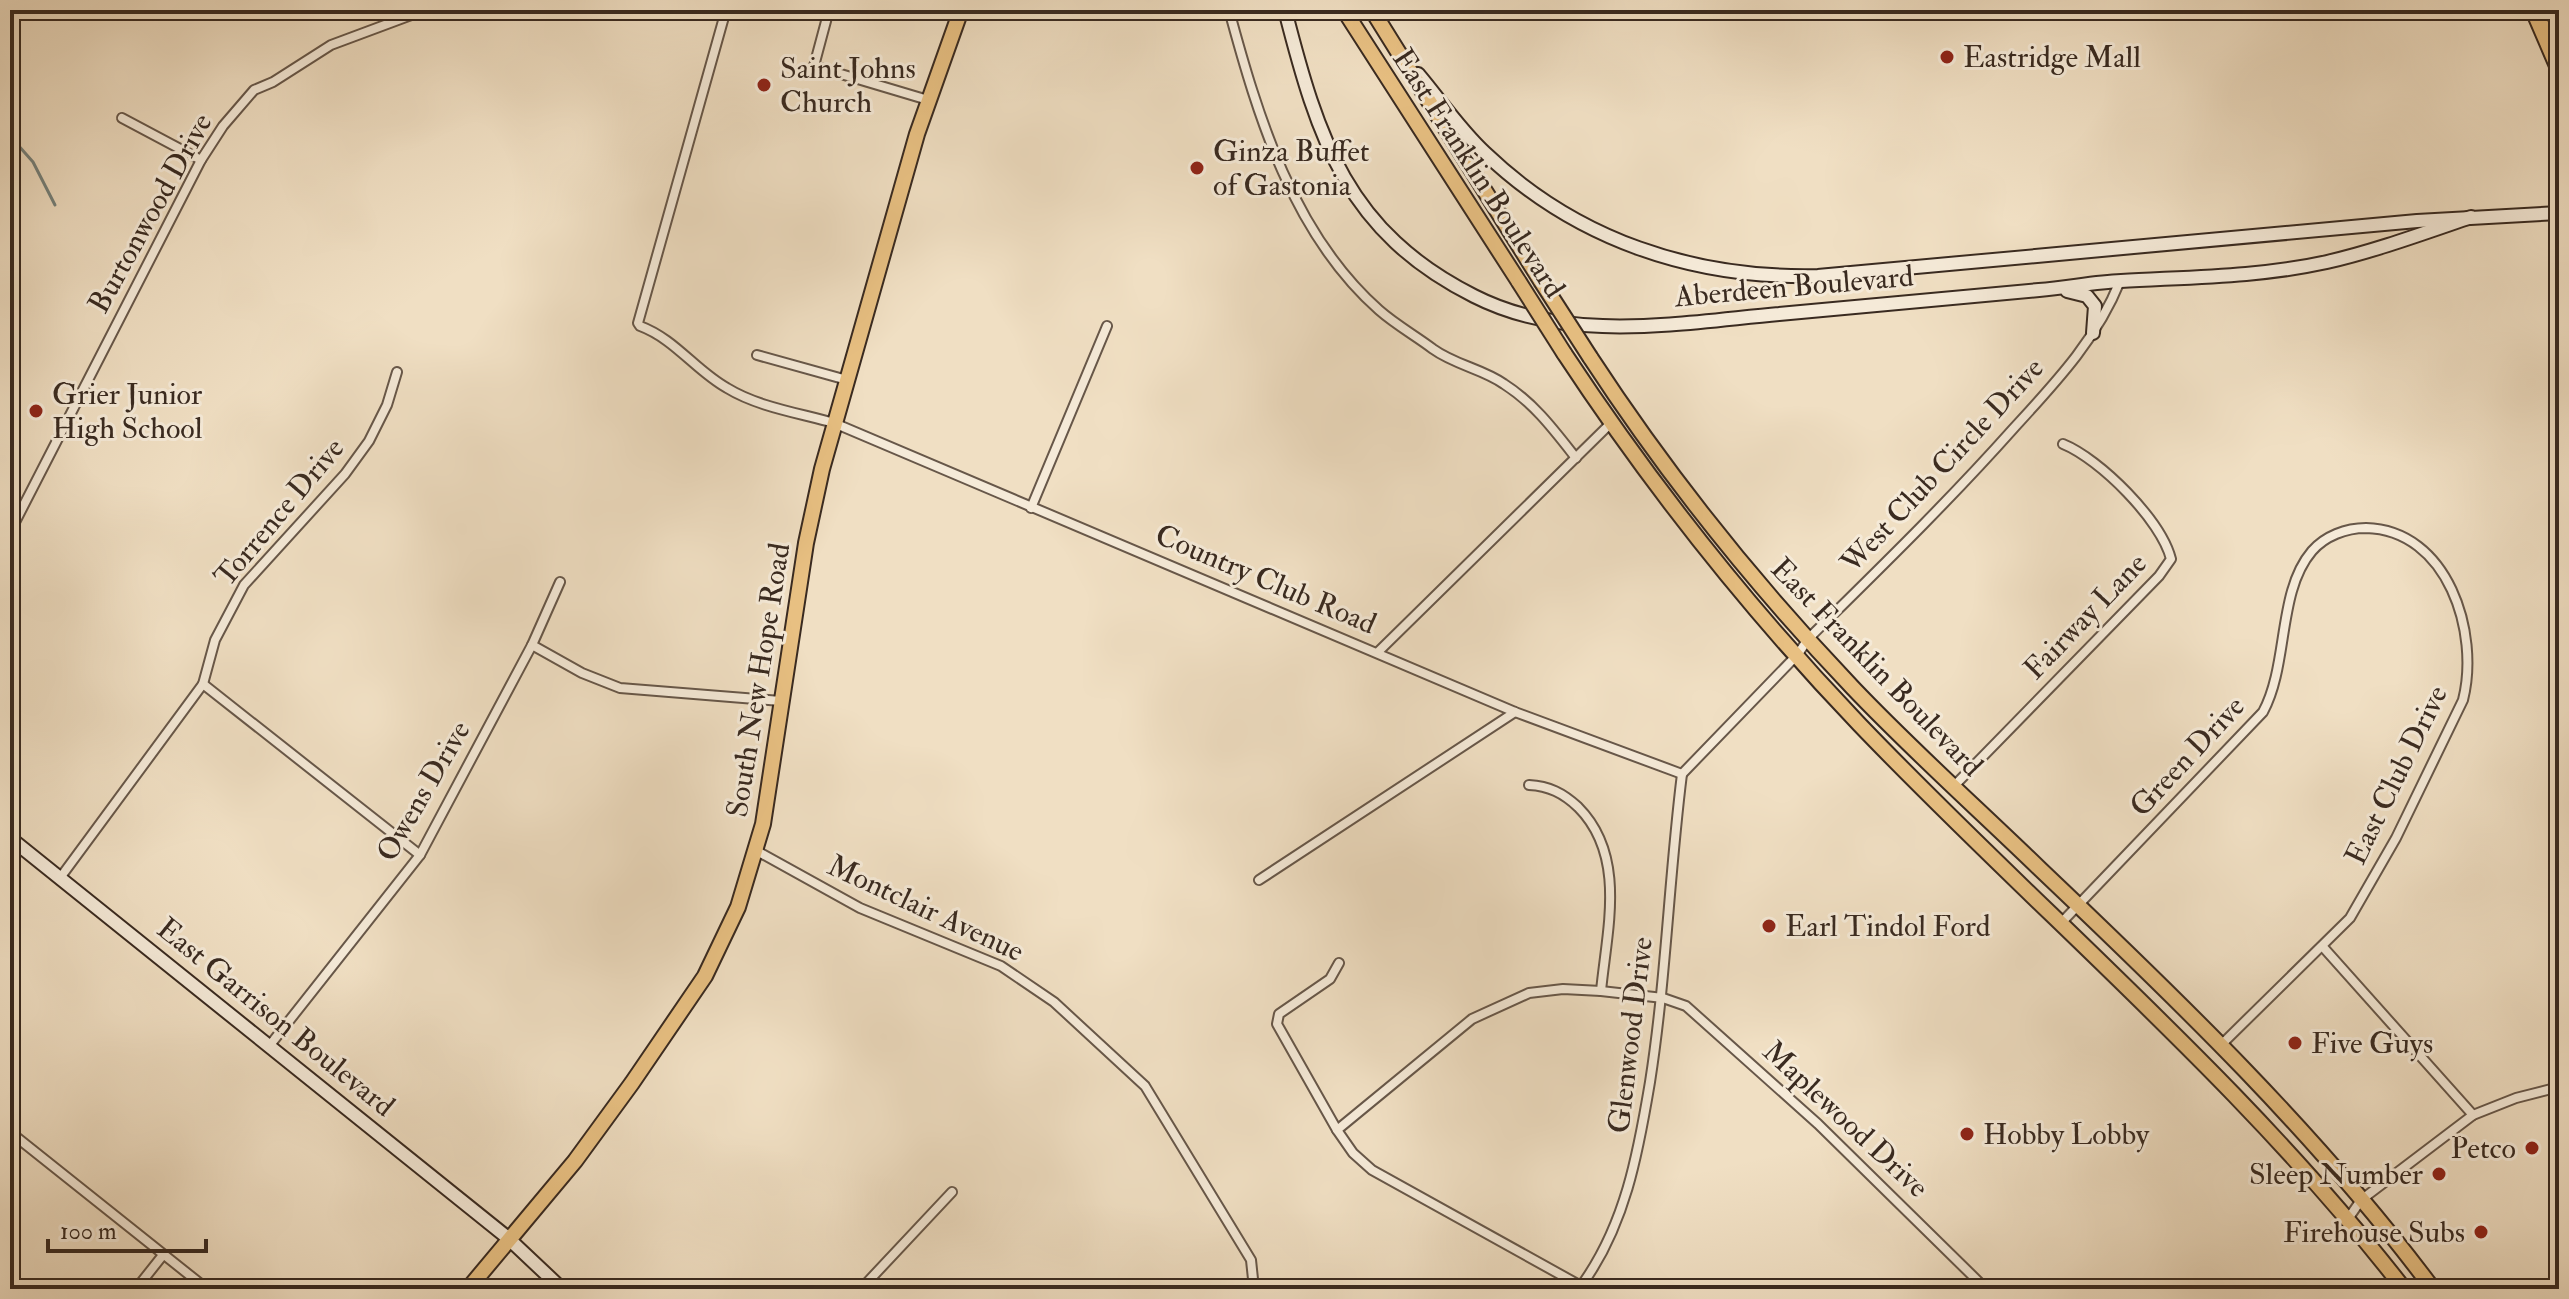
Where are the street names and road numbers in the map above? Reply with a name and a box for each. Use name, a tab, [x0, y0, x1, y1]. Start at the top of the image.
street label: East Franklin Boulevard	[1384, 42, 1573, 305]
street label: Burtonwood Drive	[80, 107, 221, 320]
street label: Aberdeen Boulevard	[1672, 258, 1915, 315]
street label: West Club Circle Drive	[1832, 350, 2052, 581]
street label: Torrence Drive	[207, 430, 352, 594]
street label: Country Club Road	[1150, 516, 1382, 643]
street label: South New Hope Road	[719, 540, 798, 820]
street label: Fairway Lane	[2016, 545, 2155, 687]
street label: East Franklin Boulevard	[1763, 550, 1991, 785]
street label: East Club Drive	[2337, 679, 2456, 871]
street label: Green Drive	[2122, 688, 2253, 824]
street label: Owens Drive	[368, 714, 478, 868]
street label: Montclair Avenue	[822, 847, 1030, 970]
street label: East Garrison Boulevard	[149, 910, 402, 1125]
street label: Glenwood Drive	[1600, 935, 1661, 1135]
street label: Maplewood Drive	[1755, 1033, 1936, 1206]

